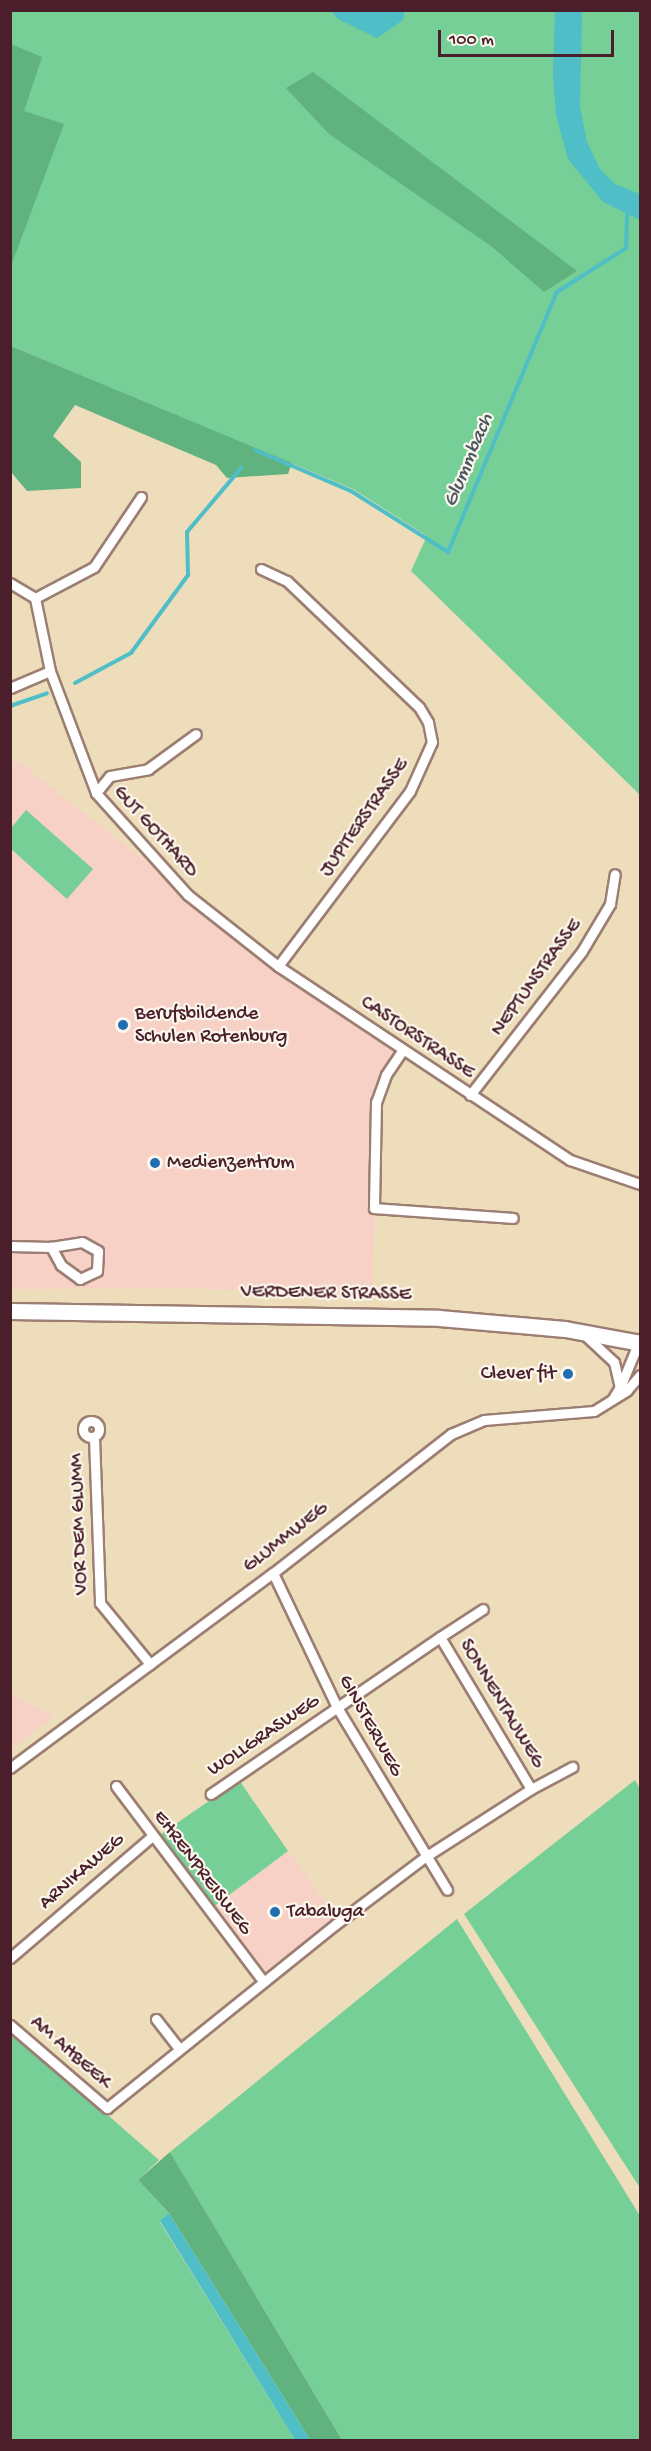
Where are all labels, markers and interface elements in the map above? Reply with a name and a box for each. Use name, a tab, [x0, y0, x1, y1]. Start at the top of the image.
scale bar	[441, 18, 616, 56]
text: 100 m	[449, 30, 494, 51]
water label: Glummbach	[439, 411, 501, 511]
street label: JUPITERSTRASSE	[315, 754, 415, 882]
street label: GUT GOTHARD	[107, 781, 203, 883]
street label: NEPTUNSTRASSE	[486, 915, 588, 1041]
street label: CASTORSTRASSE	[355, 991, 479, 1085]
place label: Berufsbildende Schulen Rotenburg	[135, 1002, 287, 1049]
marker: Berufsbildende Schulen Rotenburg	[116, 1018, 130, 1032]
place label: Medienzentrum	[167, 1151, 295, 1175]
marker: Medienzentrum	[148, 1156, 162, 1170]
street label: VERDENER STRASSE	[241, 1281, 411, 1307]
place label: Clever fit	[481, 1362, 556, 1386]
marker: Clever fit	[561, 1367, 575, 1381]
street label: VOR DEM GLUMM	[66, 1453, 94, 1595]
street label: GLUMMWEG	[239, 1497, 333, 1579]
street label: SONNENTAUWEG	[453, 1635, 549, 1773]
street label: GINSTERWEG	[332, 1671, 408, 1781]
street label: WOLLGRASWEG	[203, 1690, 325, 1782]
street label: EHRENPREISWEG	[147, 1806, 257, 1940]
street label: ARNIKAWEG	[34, 1828, 130, 1916]
place label: Tabaluga	[287, 1900, 364, 1924]
marker: Tabaluga	[268, 1905, 282, 1919]
street label: AM AHBEEK	[24, 2011, 116, 2095]

